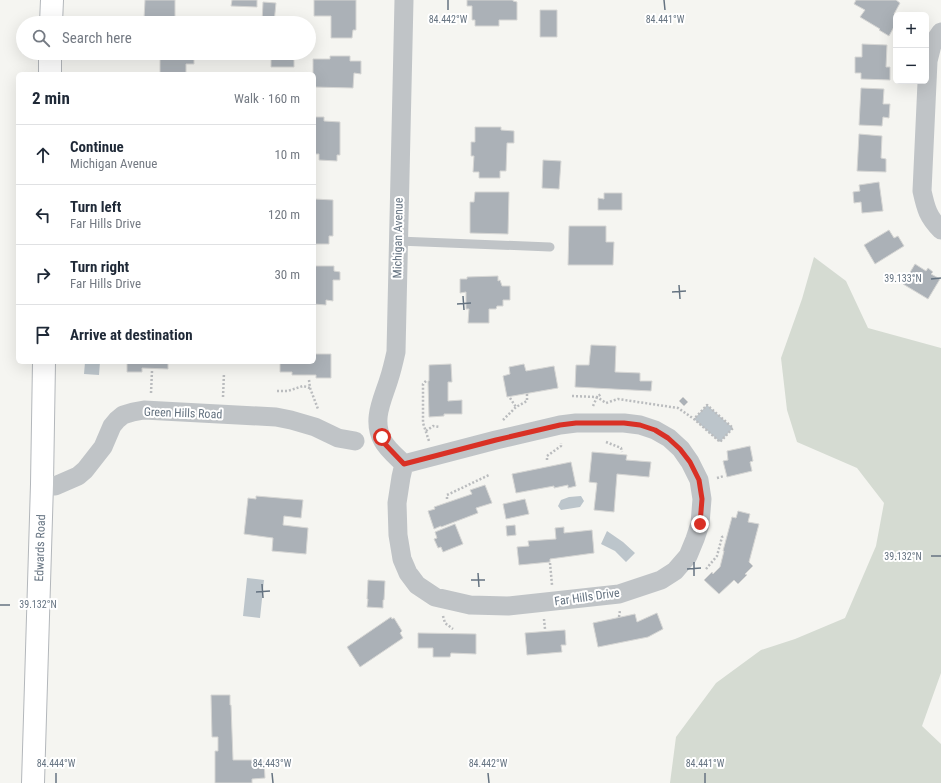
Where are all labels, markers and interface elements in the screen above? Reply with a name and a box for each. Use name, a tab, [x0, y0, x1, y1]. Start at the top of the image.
map controls	[893, 12, 929, 84]
button: +	[893, 12, 929, 48]
text: 84.442°W	[429, 14, 468, 25]
text: 84.441°W	[646, 14, 685, 25]
search box	[16, 16, 316, 60]
icon: search	[30, 27, 52, 49]
text: Search here	[62, 29, 132, 47]
button: −	[893, 48, 929, 84]
text: 2 min	[32, 88, 70, 108]
text: Walk · 160 m	[234, 91, 300, 106]
text: Continue	[70, 138, 124, 156]
icon: ahead	[32, 144, 54, 166]
text: 10 m	[274, 147, 300, 162]
text: Michigan Avenue	[70, 156, 157, 171]
street label: Michigan Avenue	[390, 197, 406, 278]
text: Turn left	[70, 198, 121, 216]
icon: left	[32, 204, 54, 226]
text: 120 m	[268, 207, 300, 222]
text: Far Hills Drive	[70, 216, 141, 231]
text: Turn right	[70, 258, 129, 276]
icon: right	[32, 264, 54, 286]
text: 30 m	[274, 267, 300, 282]
text: 39.133°N	[884, 273, 922, 284]
text: Far Hills Drive	[70, 276, 141, 291]
icon: arrive	[32, 324, 54, 346]
text: Arrive at destination	[70, 326, 193, 344]
street label: Green Hills Road	[144, 405, 222, 421]
route start	[373, 428, 391, 446]
street label: Edwards Road	[32, 514, 48, 582]
route end	[691, 515, 709, 533]
text: 39.132°N	[884, 551, 922, 562]
street label: Far Hills Drive	[554, 585, 621, 608]
text: 39.132°N	[19, 599, 57, 610]
text: 84.444°W	[37, 758, 76, 769]
text: 84.443°W	[253, 758, 292, 769]
text: 84.442°W	[469, 758, 508, 769]
text: 84.441°W	[686, 758, 725, 769]

